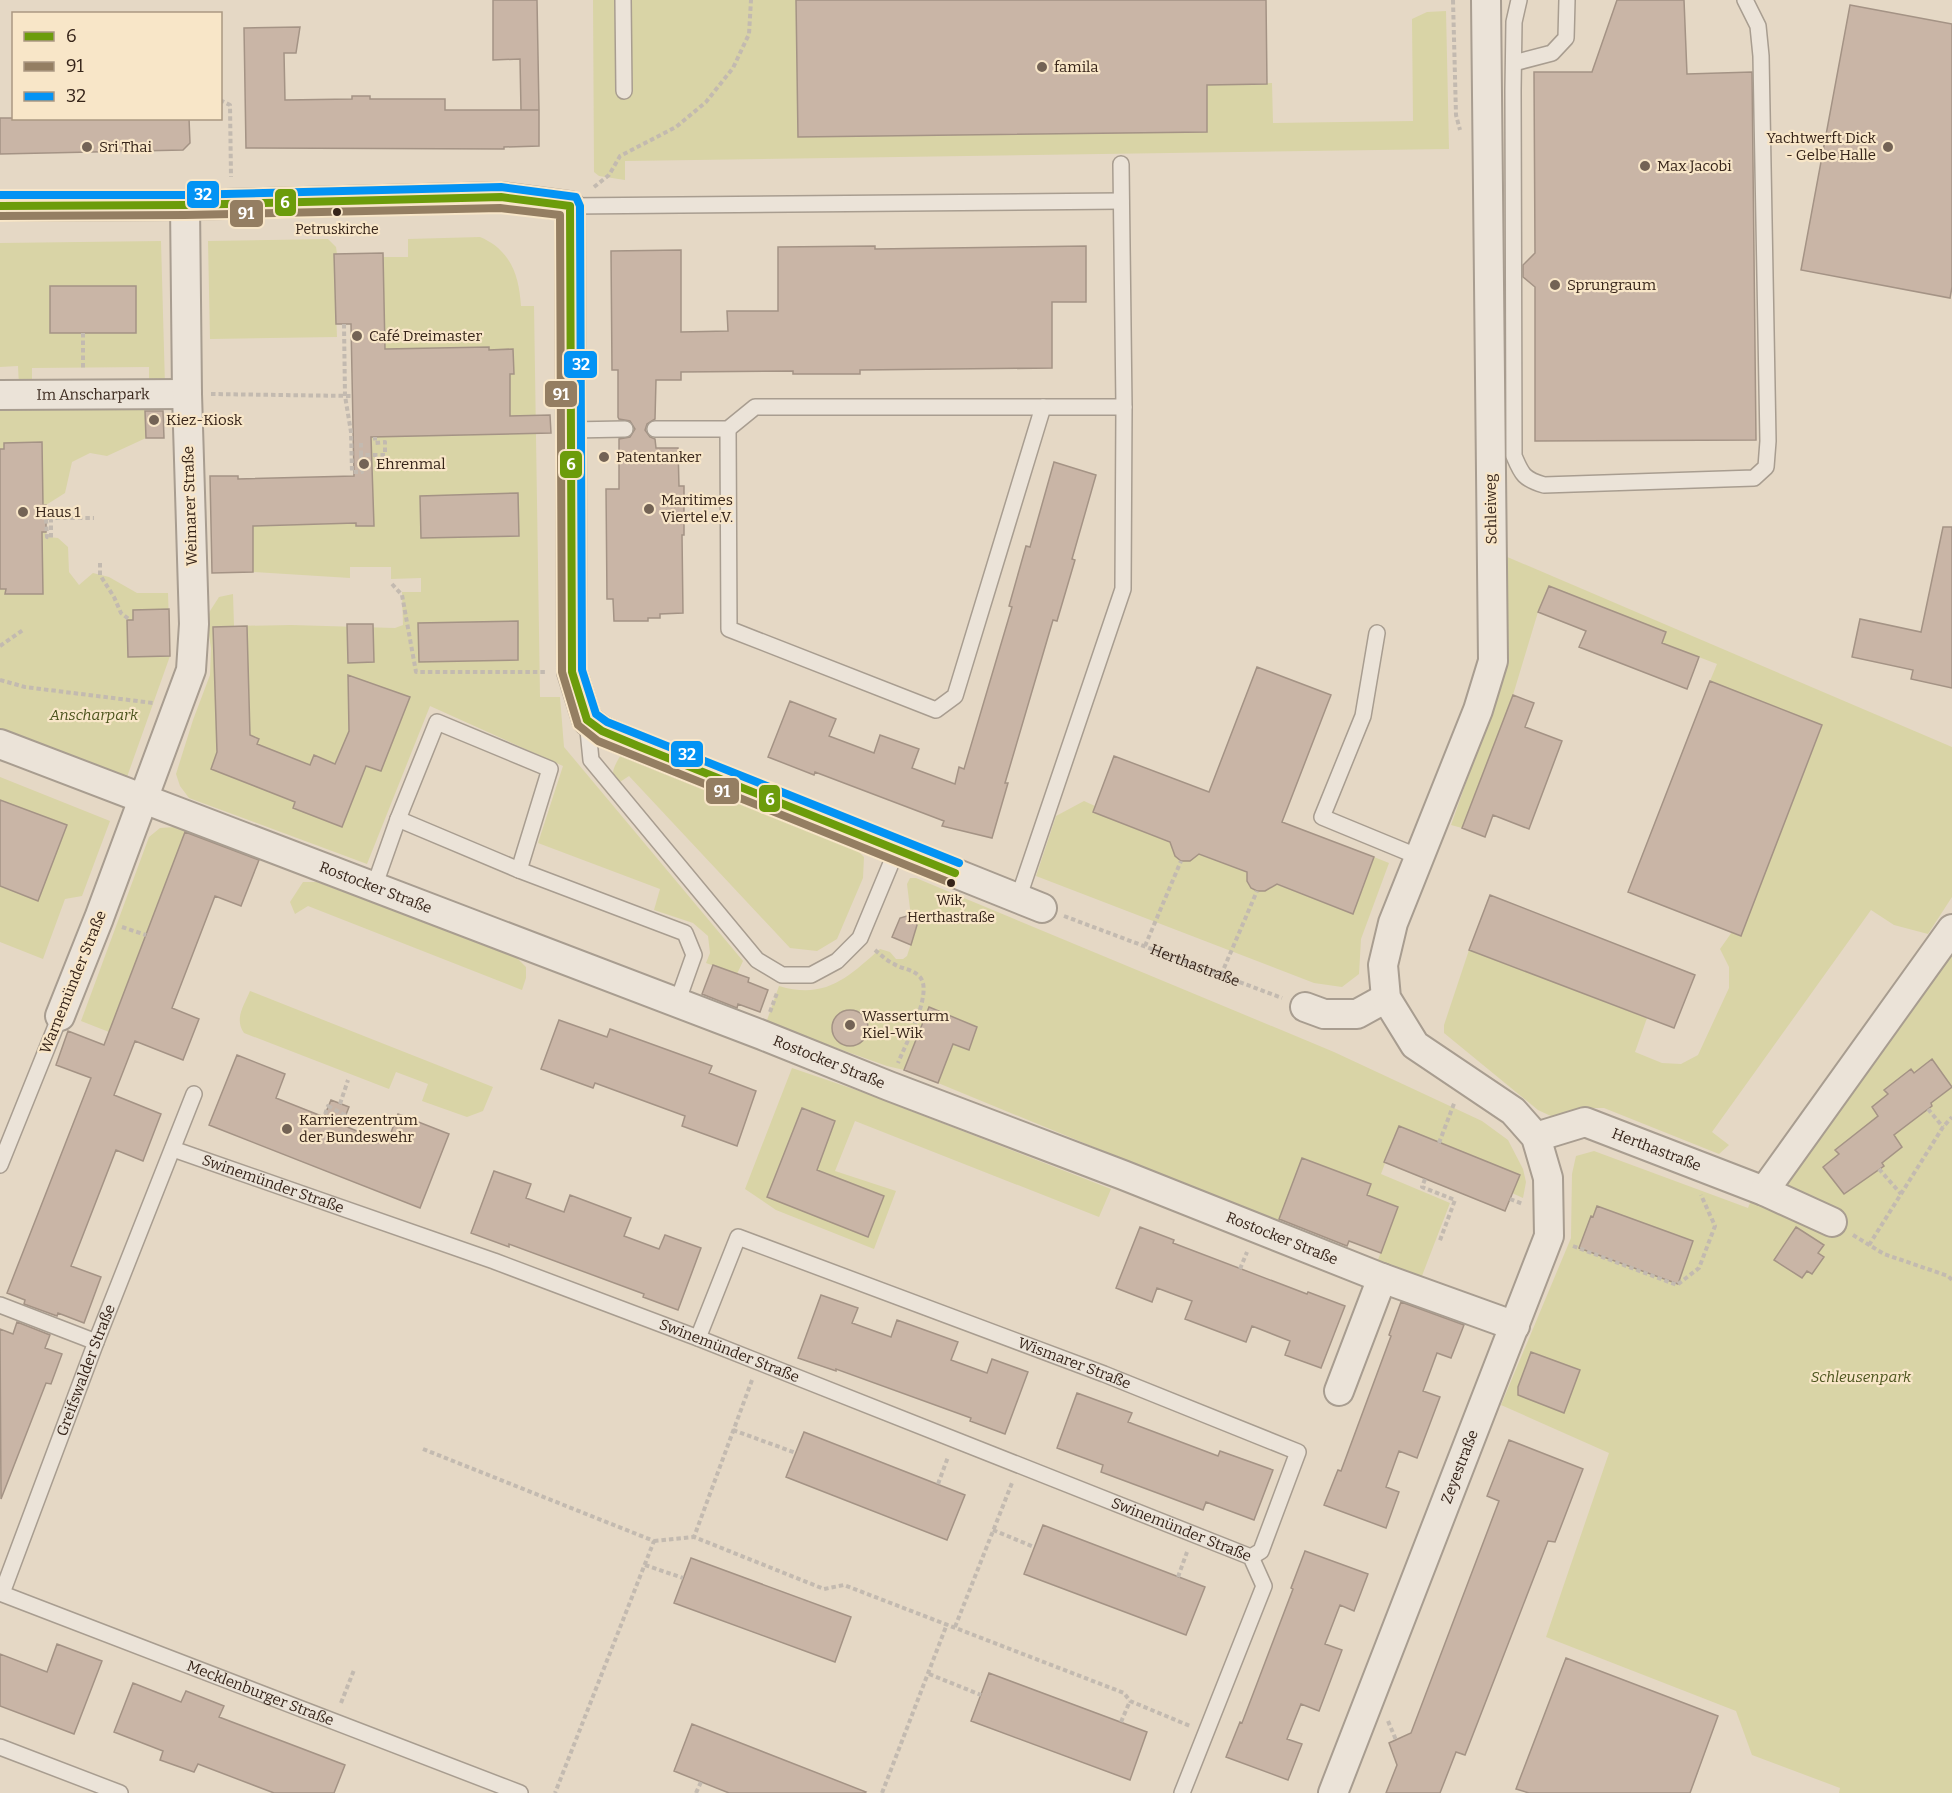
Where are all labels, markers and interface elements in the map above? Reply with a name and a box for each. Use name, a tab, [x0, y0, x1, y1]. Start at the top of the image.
legend	[12, 12, 222, 120]
text: 6	[66, 25, 77, 47]
text: 91	[66, 55, 85, 77]
place label: famila	[1054, 58, 1098, 76]
marker: famila	[1035, 60, 1049, 74]
text: 32	[66, 85, 86, 107]
place label: Yachtwerft Dick - Gelbe Halle	[1766, 129, 1876, 164]
place label: Sri Thai	[99, 138, 153, 156]
marker: Sri Thai	[80, 140, 94, 154]
marker: Yachtwerft Dick - Gelbe Halle	[1881, 140, 1895, 154]
place label: Max Jacobi	[1657, 157, 1732, 175]
marker: Max Jacobi	[1638, 159, 1652, 173]
line badge: 32	[186, 180, 220, 209]
text: 32	[194, 185, 212, 204]
line badge: 6	[274, 188, 297, 217]
text: 6	[280, 193, 290, 212]
line badge: 91	[229, 199, 264, 228]
text: 91	[238, 204, 254, 223]
marker: Petruskirche	[331, 206, 343, 218]
place label: Petruskirche	[295, 221, 379, 238]
place label: Sprungraum	[1567, 276, 1657, 294]
marker: Sprungraum	[1548, 278, 1562, 292]
place label: Café Dreimaster	[369, 327, 482, 345]
marker: Café Dreimaster	[350, 329, 364, 343]
line badge: 32	[563, 350, 598, 379]
text: 32	[572, 355, 590, 374]
line badge: 91	[544, 380, 578, 408]
street label: Im Anscharpark	[36, 385, 150, 404]
text: 91	[553, 385, 569, 404]
place label: Kiez-Kiosk	[166, 411, 243, 429]
marker: Kiez-Kiosk	[147, 413, 161, 427]
street label: Weimarer Straße	[179, 446, 201, 566]
place label: Patentanker	[616, 448, 702, 466]
line badge: 6	[559, 450, 583, 479]
marker: Patentanker	[597, 450, 611, 464]
place label: Ehrenmal	[376, 455, 445, 473]
text: 6	[566, 455, 576, 474]
marker: Ehrenmal	[357, 457, 371, 471]
street label: Schleiweg	[1481, 474, 1501, 544]
place label: Maritimes Viertel e.V.	[661, 491, 733, 526]
marker: Maritimes Viertel e.V.	[642, 502, 656, 516]
place label: Haus 1	[35, 503, 80, 521]
marker: Haus 1	[16, 505, 30, 519]
park label: Anscharpark	[49, 706, 139, 724]
line badge: 32	[670, 740, 704, 768]
text: 32	[678, 745, 696, 764]
line badge: 91	[705, 777, 740, 805]
text: 91	[714, 782, 730, 801]
line badge: 6	[758, 784, 781, 813]
text: 6	[765, 790, 775, 809]
street label: Rostocker Straße	[317, 858, 434, 917]
marker: Wik, Herthastraße	[945, 877, 957, 889]
place label: Wik, Herthastraße	[907, 892, 995, 926]
street label: Warnemünder Straße	[36, 908, 110, 1056]
street label: Herthastraße	[1148, 940, 1242, 990]
place label: Wasserturm Kiel-Wik	[862, 1007, 950, 1042]
marker: Wasserturm Kiel-Wik	[843, 1018, 857, 1032]
street label: Rostocker Straße	[771, 1031, 888, 1092]
place label: Karrierezentrum der Bundeswehr	[299, 1111, 418, 1146]
marker: Karrierezentrum der Bundeswehr	[280, 1122, 294, 1136]
street label: Herthastraße	[1609, 1124, 1704, 1175]
street label: Swinemünder Straße	[200, 1151, 346, 1217]
street label: Rostocker Straße	[1223, 1208, 1341, 1269]
street label: Greifswalder Straße	[53, 1302, 119, 1439]
street label: Swinemünder Straße	[657, 1315, 802, 1386]
street label: Wismarer Straße	[1015, 1334, 1134, 1393]
park label: Schleusenpark	[1811, 1368, 1912, 1386]
street label: Zeyestraße	[1437, 1427, 1482, 1506]
street label: Swinemünder Straße	[1109, 1494, 1254, 1565]
street label: Mecklenburger Straße	[184, 1657, 336, 1730]

